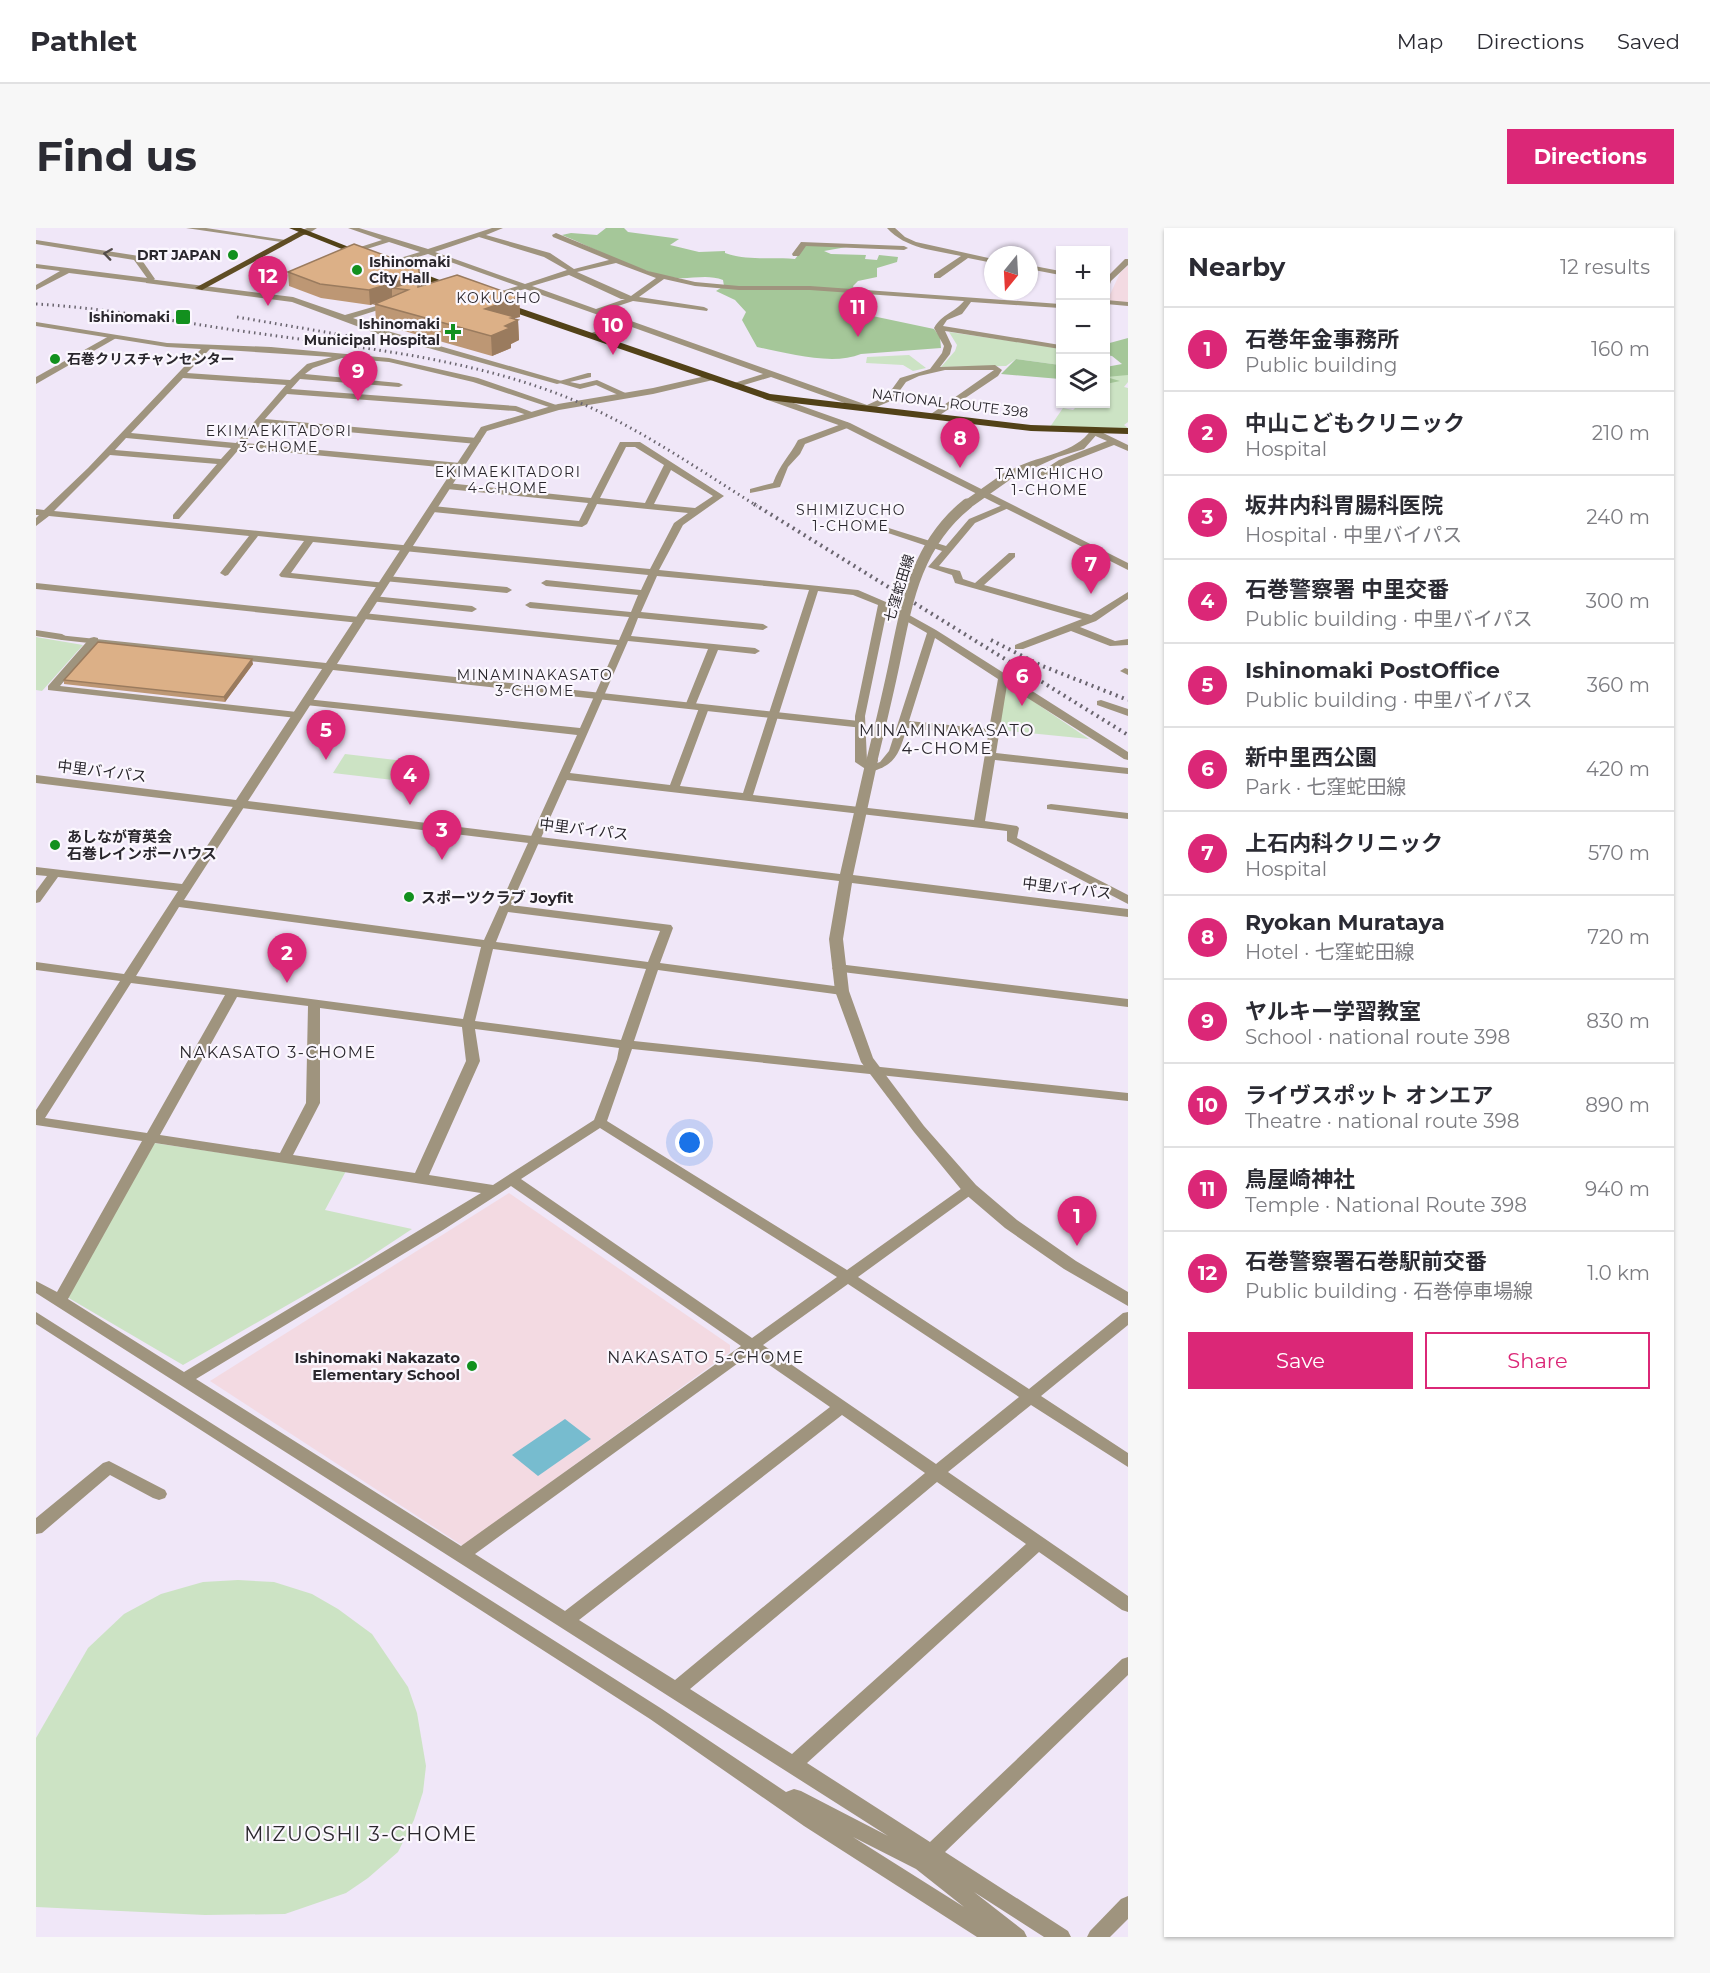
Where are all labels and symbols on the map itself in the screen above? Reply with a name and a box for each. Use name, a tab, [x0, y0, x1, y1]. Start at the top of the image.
place label: DRT JAPAN	[137, 246, 221, 264]
north arrow	[984, 246, 1038, 300]
one-way arrow	[103, 248, 112, 260]
marker: DRT JAPAN	[226, 248, 240, 262]
place label: Ishinomaki City Hall	[369, 253, 451, 287]
pin: 12	[248, 256, 288, 306]
marker: Ishinomaki City Hall	[350, 263, 364, 277]
pin: 11	[838, 288, 878, 337]
district label: KOKUCHO	[456, 289, 542, 307]
pin: 10	[594, 306, 632, 355]
place label: Ishinomaki	[88, 308, 170, 326]
marker: Ishinomaki	[174, 308, 192, 326]
place label: Ishinomaki Municipal Hospital	[304, 315, 440, 349]
marker: Ishinomaki Municipal Hospital	[444, 323, 462, 341]
place label: 石巻クリスチャンセンター	[67, 350, 235, 368]
marker: 石巻クリスチャンセンター	[48, 352, 62, 366]
pin: 9	[338, 352, 378, 401]
street label: NATIONAL ROUTE 398	[871, 384, 1029, 422]
pin: 8	[940, 418, 980, 468]
district label: EKIMAEKITADORI 3-CHOME	[206, 422, 352, 456]
district label: EKIMAEKITADORI 4-CHOME	[435, 463, 581, 497]
district label: TAMICHICHO 1-CHOME	[996, 465, 1104, 499]
district label: SHIMIZUCHO 1-CHOME	[796, 501, 906, 535]
pin: 7	[1072, 544, 1110, 594]
street label: 七窪蛇田線	[880, 552, 918, 624]
pin: 6	[1002, 656, 1042, 706]
district label: MINAMINAKASATO 3-CHOME	[457, 666, 613, 700]
pin: 5	[306, 710, 346, 760]
district label: MINAMINAKASATO 4-CHOME	[859, 721, 1035, 758]
street label: 中里バイパス	[56, 756, 148, 786]
pin: 4	[390, 756, 430, 805]
pin: 3	[422, 810, 462, 860]
street label: 中里バイパス	[538, 814, 630, 844]
place label: あしなが育英会 石巻レインボーハウス	[67, 827, 217, 863]
marker: あしなが育英会 石巻レインボーハウス	[48, 838, 62, 852]
street label: 中里バイパス	[1021, 873, 1113, 903]
place label: スポーツクラブ Joyfit	[421, 888, 574, 907]
marker: スポーツクラブ Joyfit	[402, 890, 416, 904]
pin: 2	[268, 934, 306, 983]
district label: NAKASATO 3-CHOME	[179, 1043, 377, 1062]
your location	[675, 1128, 704, 1157]
pin: 1	[1058, 1196, 1096, 1246]
place label: Ishinomaki Nakazato Elementary School	[295, 1348, 460, 1384]
district label: NAKASATO 5-CHOME	[607, 1348, 805, 1367]
marker: Ishinomaki Nakazato Elementary School	[465, 1359, 479, 1373]
district label: MIZUOSHI 3-CHOME	[244, 1822, 478, 1846]

